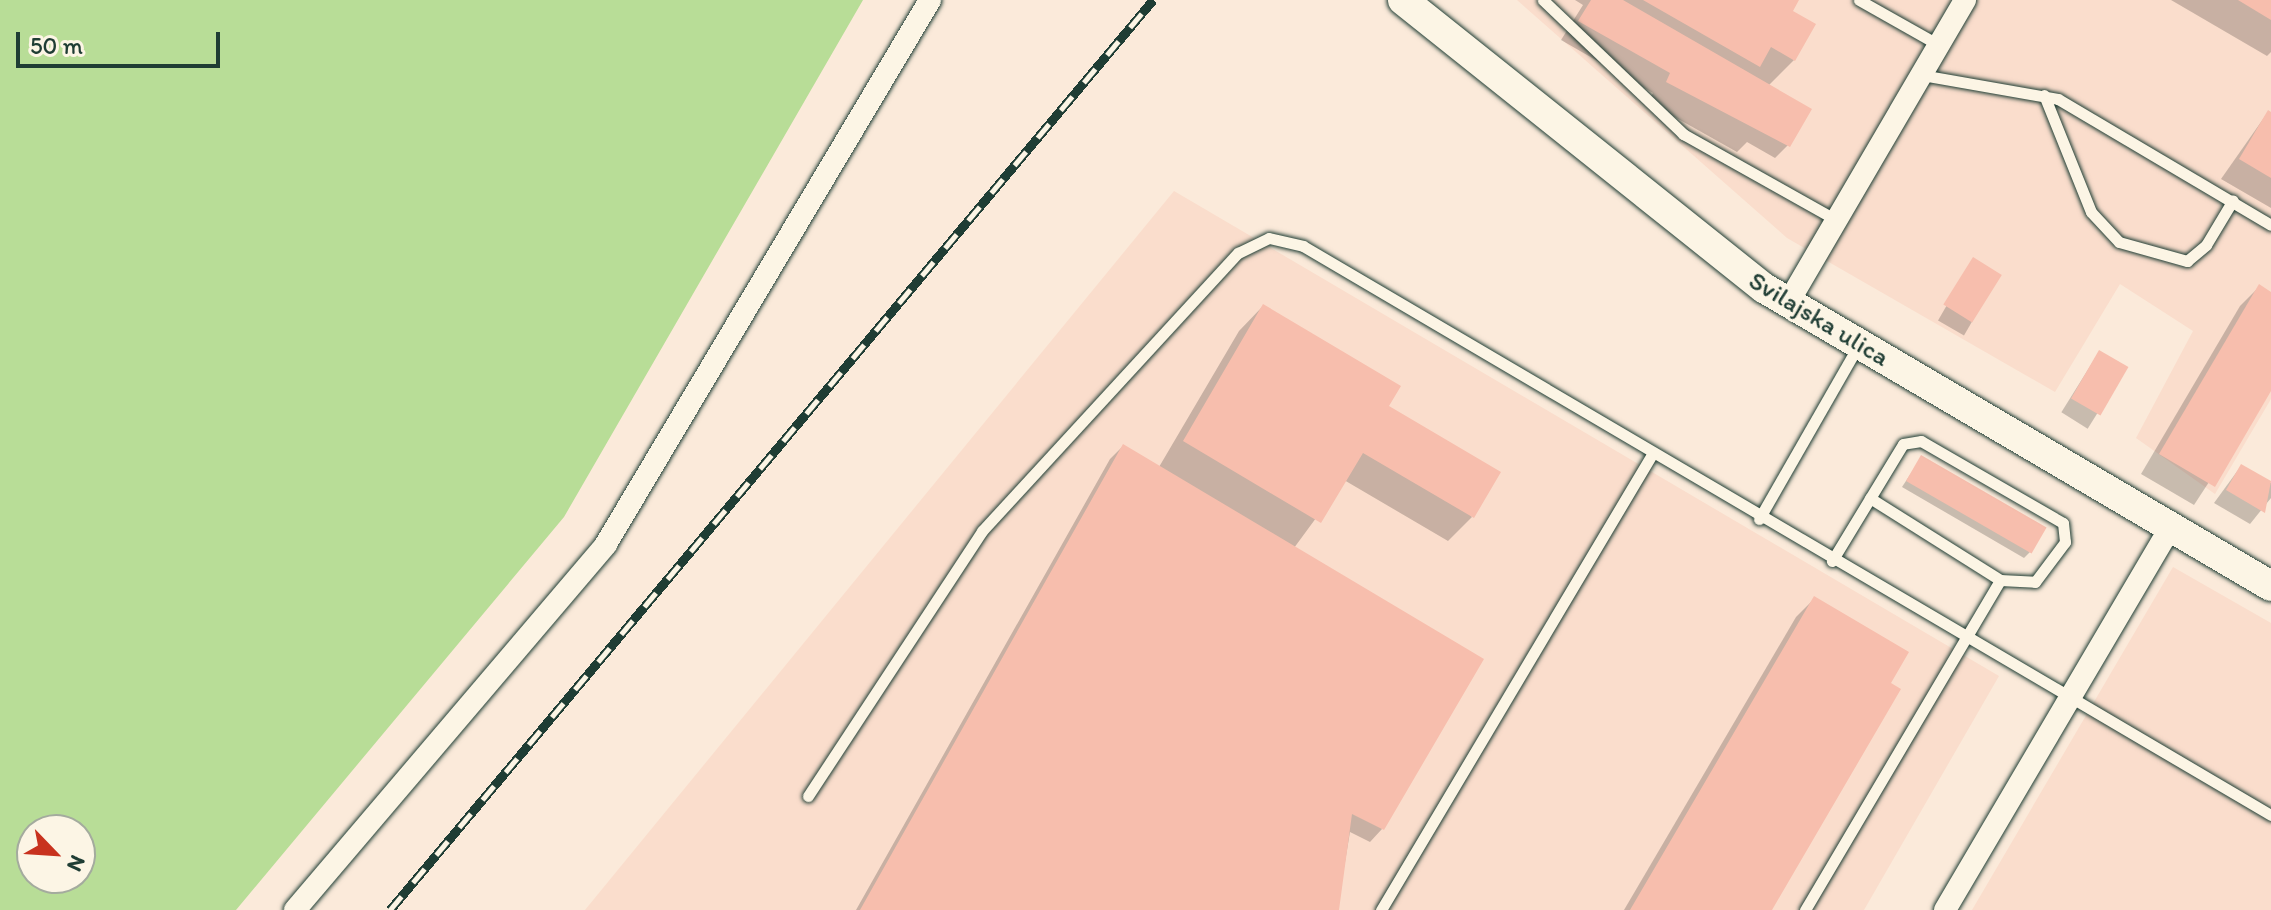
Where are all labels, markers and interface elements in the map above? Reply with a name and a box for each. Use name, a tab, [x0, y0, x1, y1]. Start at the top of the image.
scale bar	[20, 16, 224, 66]
text: 50 m	[30, 31, 83, 60]
street label: Svilajska ulica	[1743, 265, 1895, 373]
north arrow	[16, 814, 96, 894]
text: N	[61, 851, 92, 876]

